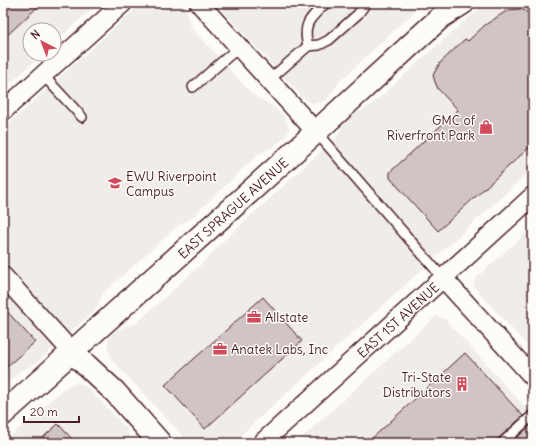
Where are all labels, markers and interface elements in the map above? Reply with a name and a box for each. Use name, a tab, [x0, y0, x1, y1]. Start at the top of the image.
north arrow	[22, 22, 62, 62]
text: N	[28, 27, 43, 42]
place label: GMC of Riverfront Park	[387, 112, 476, 144]
shop icon: GMC of Riverfront Park	[478, 119, 494, 135]
street label: EAST SPRAGUE AVENUE	[175, 154, 292, 263]
place label: EWU Riverpoint Campus	[126, 168, 217, 200]
school or university icon: EWU Riverpoint Campus	[107, 175, 123, 191]
street label: EAST 1ST AVENUE	[354, 279, 443, 362]
office icon: Allstate	[246, 309, 262, 325]
place label: Allstate	[265, 309, 308, 326]
office icon: Anatek Labs, Inc	[212, 341, 228, 357]
place label: Anatek Labs, Inc	[231, 341, 329, 358]
place label: Tri-State Distributors	[383, 369, 451, 401]
building icon: Tri-State Distributors	[454, 376, 470, 392]
scale bar	[24, 398, 79, 424]
text: 20 m	[30, 404, 58, 419]

